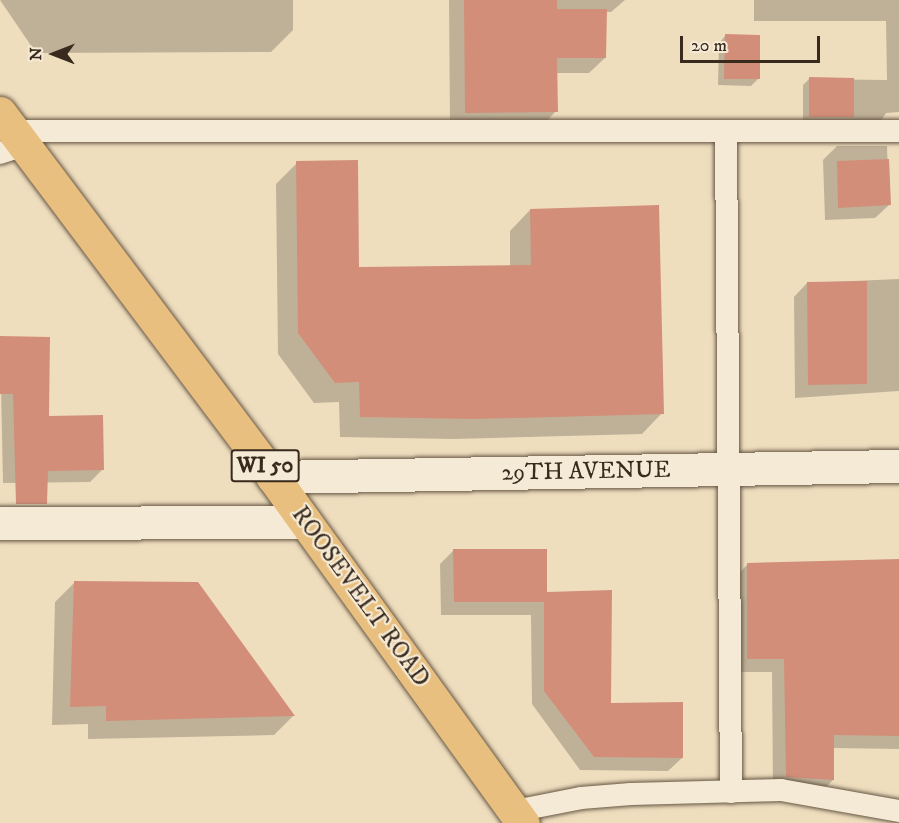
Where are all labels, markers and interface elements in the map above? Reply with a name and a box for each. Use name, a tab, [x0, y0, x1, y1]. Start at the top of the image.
north arrow	[24, 24, 84, 84]
scale bar	[683, 24, 822, 62]
text: 20 m	[691, 35, 727, 57]
text: N	[26, 47, 46, 61]
road number: WI 50	[230, 447, 300, 485]
street label: 29TH AVENUE	[501, 456, 671, 488]
street label: ROOSEVELT ROAD	[285, 501, 435, 693]

